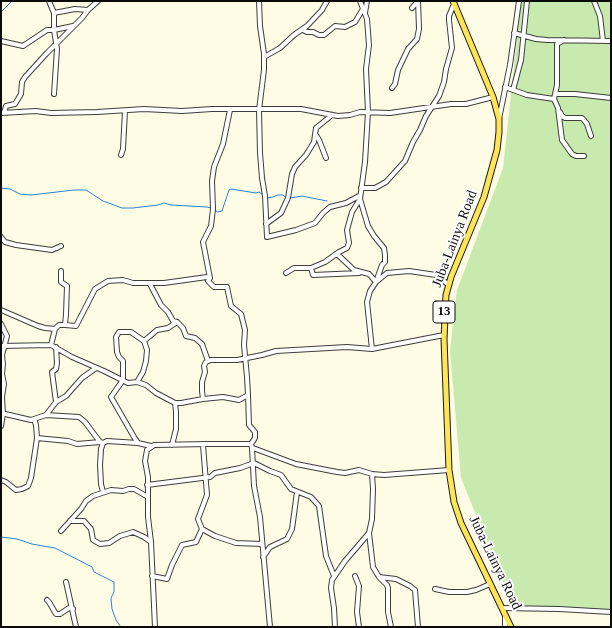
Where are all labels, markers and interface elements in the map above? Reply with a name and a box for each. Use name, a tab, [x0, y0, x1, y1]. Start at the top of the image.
street label: Juba-Lainya Road	[429, 188, 481, 290]
road number: 13	[433, 301, 455, 323]
street label: Juba-Lainya Road	[465, 513, 525, 613]

